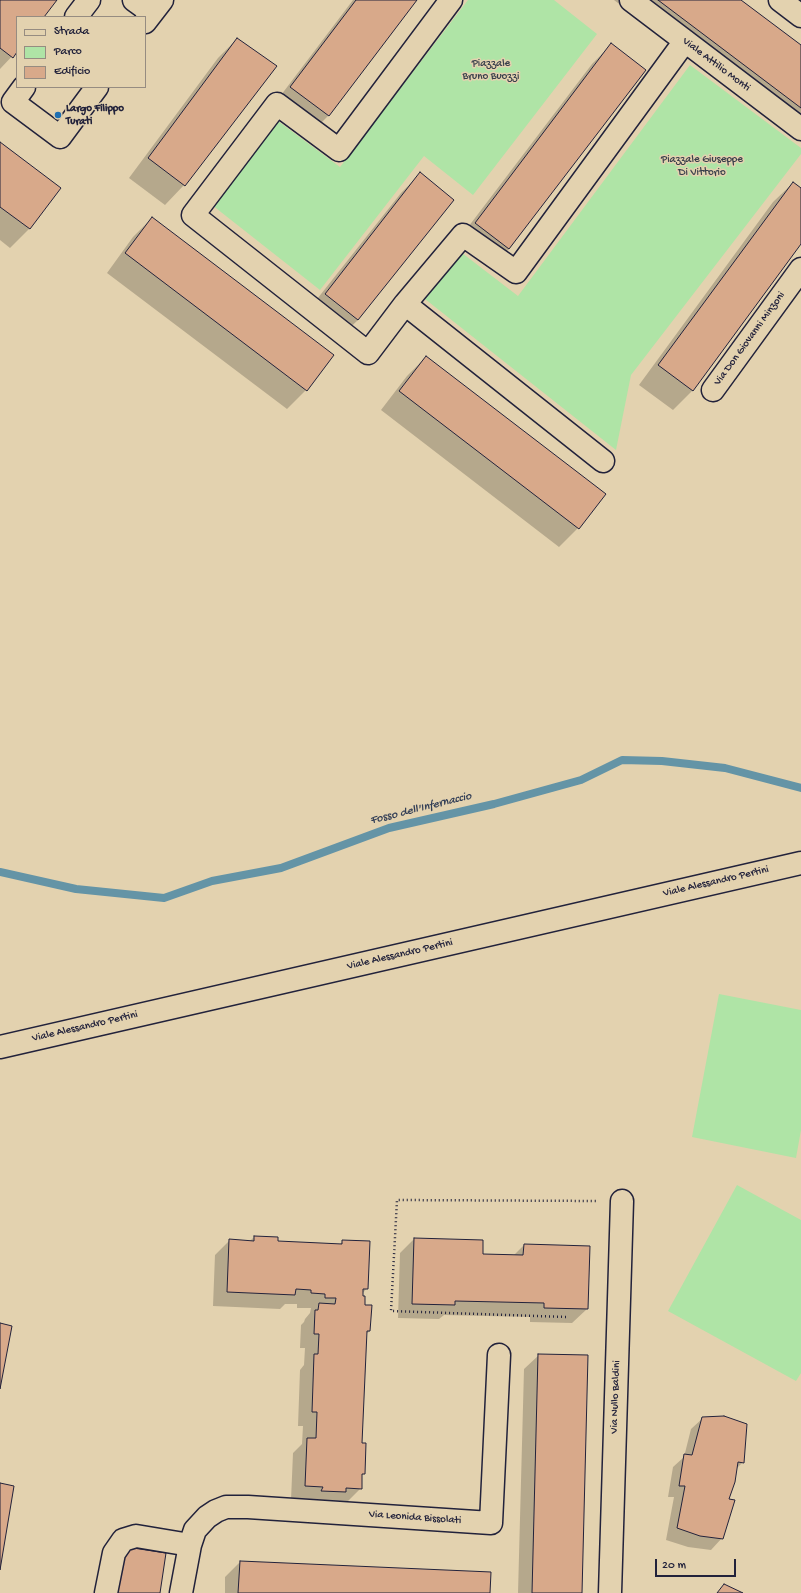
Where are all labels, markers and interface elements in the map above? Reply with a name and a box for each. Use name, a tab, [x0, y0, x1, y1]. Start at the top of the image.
legend	[16, 16, 146, 88]
text: Strada	[54, 25, 89, 39]
street label: Viale Attilio Monti	[679, 35, 753, 95]
text: Parco	[54, 45, 82, 59]
park label: Piazzale Bruno Buozzi	[463, 57, 519, 83]
text: Edificio	[54, 65, 90, 79]
place label: Largo Filippo Turati	[66, 102, 124, 128]
marker: Largo Filippo Turati	[53, 110, 63, 120]
park label: Piazzale Giuseppe Di Vittorio	[661, 153, 743, 179]
street label: Via Don Giovanni Minzoni	[712, 290, 788, 388]
water label: Fosso dell'Infernaccio	[369, 789, 473, 829]
street label: Viale Alessandro Pertini	[662, 863, 770, 901]
street label: Viale Alessandro Pertini	[346, 936, 454, 974]
street label: Viale Alessandro Pertini	[31, 1008, 139, 1046]
street label: Via Nullo Baldini	[608, 1360, 624, 1434]
street label: Via Leonida Bissolati	[368, 1508, 462, 1528]
scale bar	[657, 1551, 738, 1577]
text: 20 m	[662, 1559, 686, 1573]

